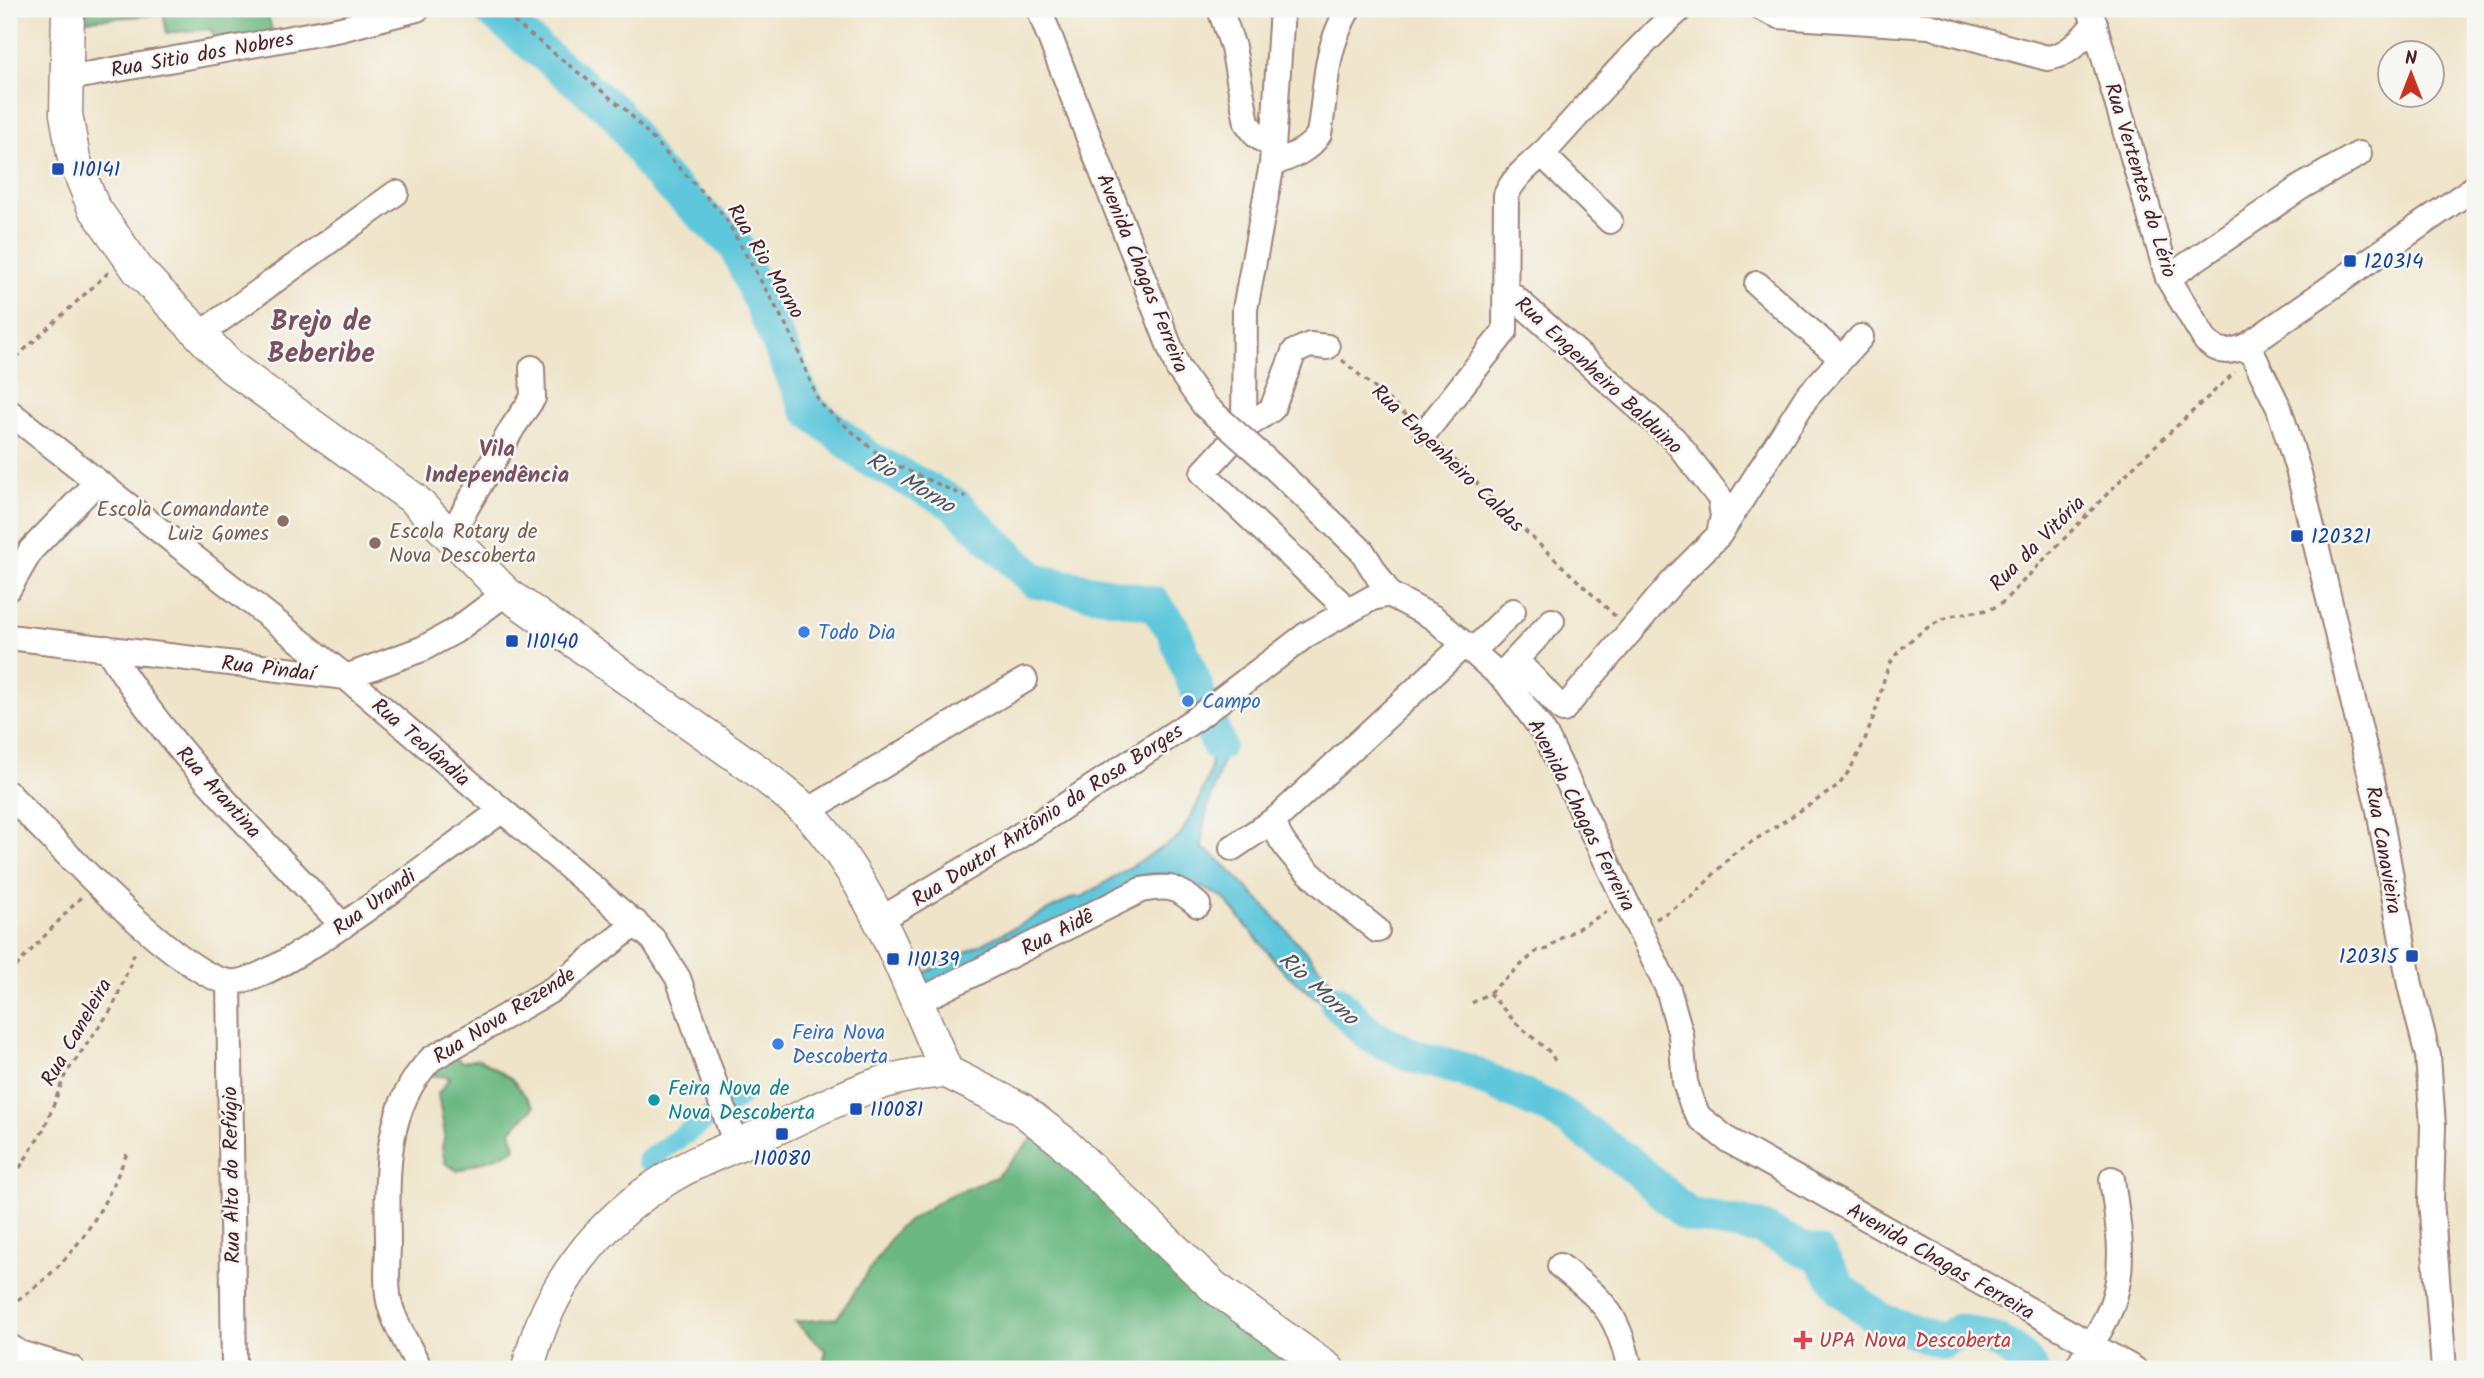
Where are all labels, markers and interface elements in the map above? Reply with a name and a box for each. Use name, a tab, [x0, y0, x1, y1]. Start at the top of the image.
street label: Rua Sitio dos Nobres	[108, 23, 296, 88]
north arrow	[2376, 38, 2446, 108]
text: N	[2405, 44, 2417, 74]
street label: Rua Vertentes do Lério	[2094, 79, 2185, 282]
place label: 110141	[72, 154, 120, 187]
marker: 110141	[50, 161, 66, 177]
street label: Avenida Chagas Ferreira	[1087, 169, 1197, 378]
street label: Rua Rio Morno	[717, 198, 812, 326]
place label: 120314	[2364, 246, 2423, 279]
marker: 120314	[2342, 253, 2358, 269]
street label: Rua Engenheiro Balduino	[1506, 289, 1690, 463]
district label: Brejo de Beberibe	[267, 300, 375, 377]
street label: Rua Engenheiro Caldas	[1363, 377, 1531, 541]
district label: Vila Independência	[425, 432, 569, 494]
water label: Rio Morno	[859, 443, 962, 525]
street label: Rua da Vitória	[1982, 488, 2094, 600]
place label: Escola Comandante Luiz Gomes	[97, 494, 270, 551]
marker: Escola Comandante Luiz Gomes	[275, 513, 291, 529]
place label: Escola Rotary de Nova Descoberta	[389, 516, 538, 573]
place label: 120321	[2311, 521, 2371, 554]
marker: 120321	[2289, 528, 2305, 544]
marker: Escola Rotary de Nova Descoberta	[367, 535, 383, 551]
place label: Todo Dia	[818, 617, 896, 650]
marker: Todo Dia	[796, 624, 812, 640]
place label: 110140	[526, 626, 578, 659]
marker: 110140	[504, 633, 520, 649]
street label: Rua Pindaí	[219, 647, 319, 692]
place label: Campo	[1202, 686, 1261, 719]
street label: Rua Teolândia	[363, 691, 477, 796]
marker: Campo	[1180, 693, 1196, 709]
street label: Avenida Chagas Ferreira	[1518, 714, 1644, 918]
street label: Rua Doutor Antônio da Rosa Borges	[905, 716, 1190, 917]
street label: Rua Arantina	[167, 739, 269, 847]
street label: Rua Canavieira	[2355, 784, 2410, 917]
street label: Rua Urandi	[326, 861, 424, 945]
street label: Rua Aidê	[1015, 901, 1101, 966]
place label: 120315	[2339, 941, 2400, 974]
place label: 110139	[907, 944, 960, 977]
water label: Rio Morno	[1269, 944, 1367, 1037]
marker: 120315	[2404, 948, 2420, 964]
marker: 110139	[885, 951, 901, 967]
street label: Rua Nova Rezende	[427, 959, 583, 1073]
street label: Rua Caneleira	[33, 972, 122, 1093]
place label: Feira Nova Descoberta	[792, 1017, 888, 1074]
marker: Feira Nova Descoberta	[770, 1036, 786, 1052]
place label: Feira Nova de Nova Descoberta	[668, 1073, 815, 1130]
street label: Rua Alto do Refúgio	[214, 1086, 251, 1264]
marker: Feira Nova de Nova Descoberta	[646, 1092, 662, 1108]
place label: 110081	[870, 1094, 923, 1127]
marker: 110081	[848, 1101, 864, 1117]
marker: 110080	[774, 1126, 790, 1142]
place label: 110080	[753, 1143, 811, 1176]
street label: Avenida Chagas Ferreira	[1840, 1195, 2041, 1330]
place label: UPA Nova Descoberta	[1819, 1325, 2011, 1358]
marker: UPA Nova Descoberta	[1793, 1330, 1813, 1350]

